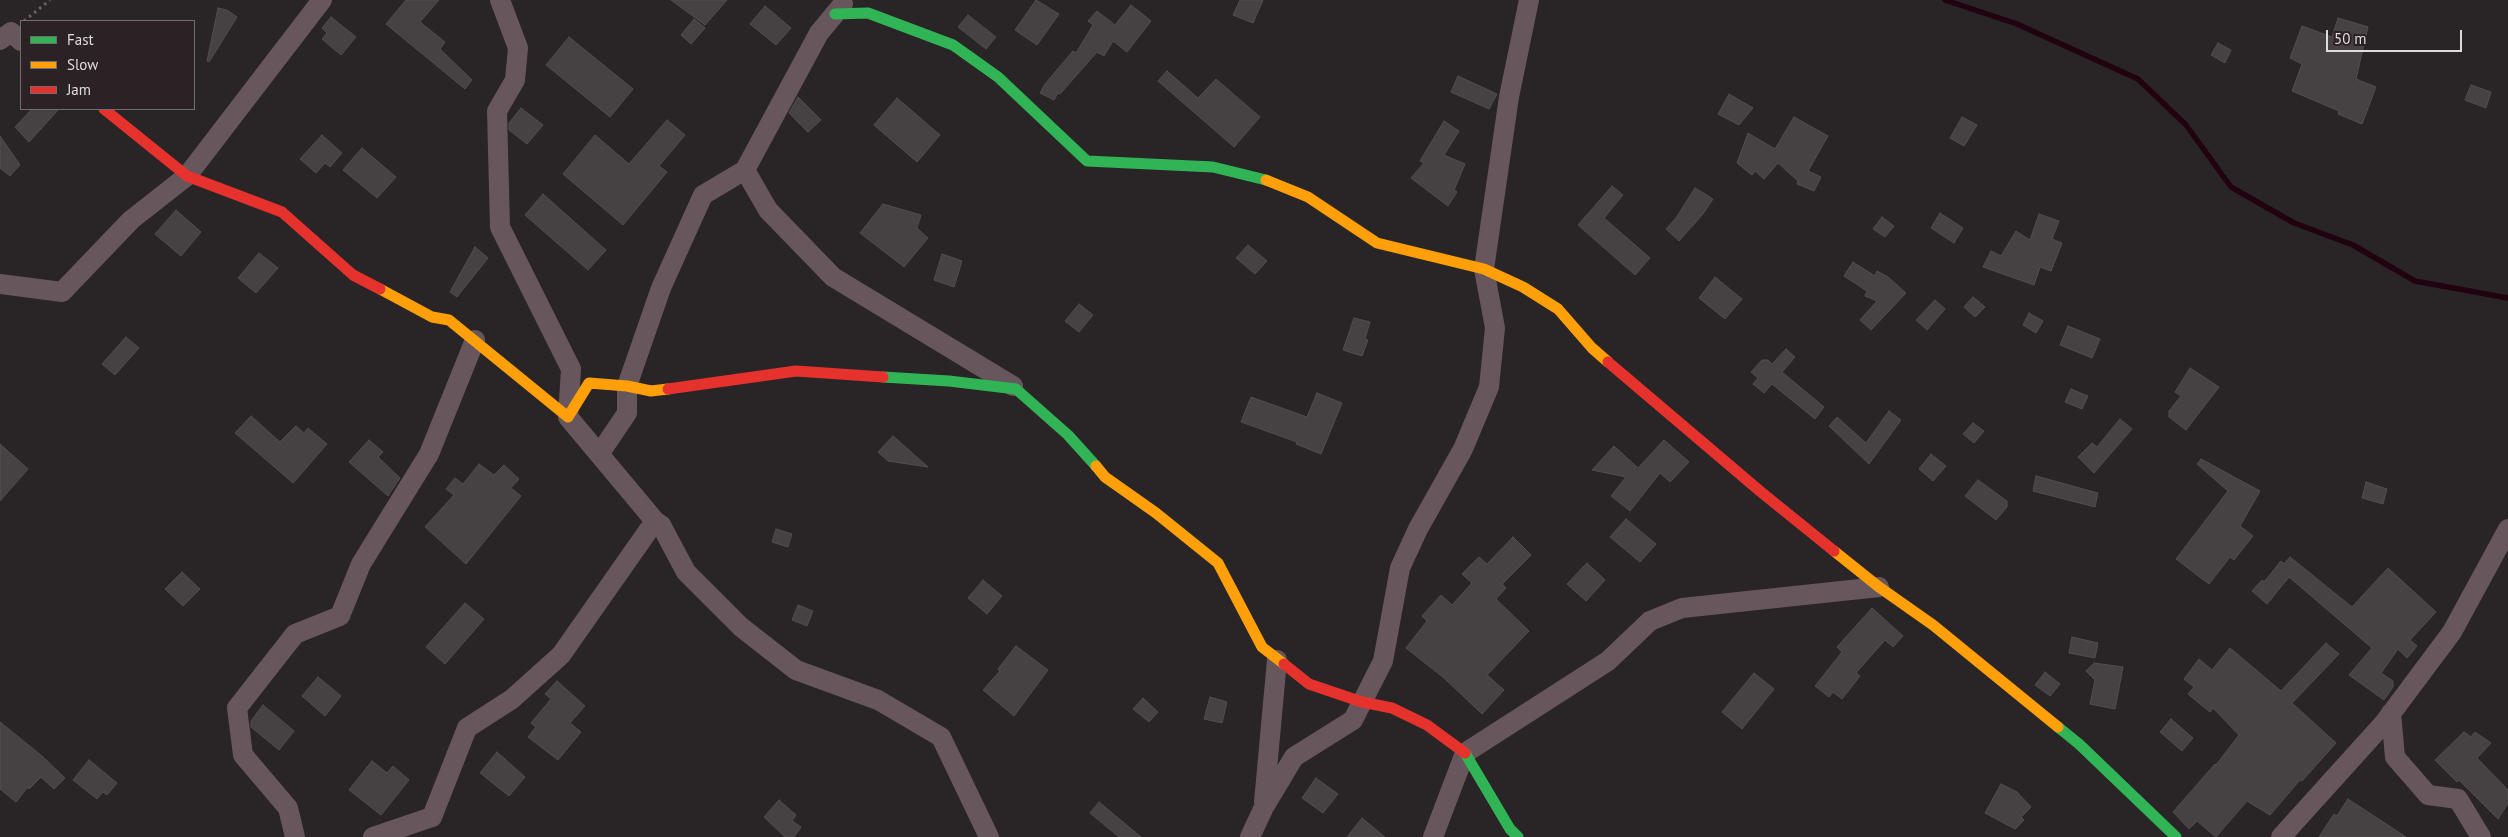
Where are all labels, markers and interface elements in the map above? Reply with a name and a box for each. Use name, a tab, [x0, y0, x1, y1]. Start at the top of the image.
legend	[20, 20, 195, 110]
scale bar	[2328, 20, 2464, 52]
text: 50 m	[2334, 29, 2367, 48]
text: Fast	[67, 30, 94, 49]
text: Slow	[67, 55, 98, 74]
text: Jam	[67, 80, 91, 99]

